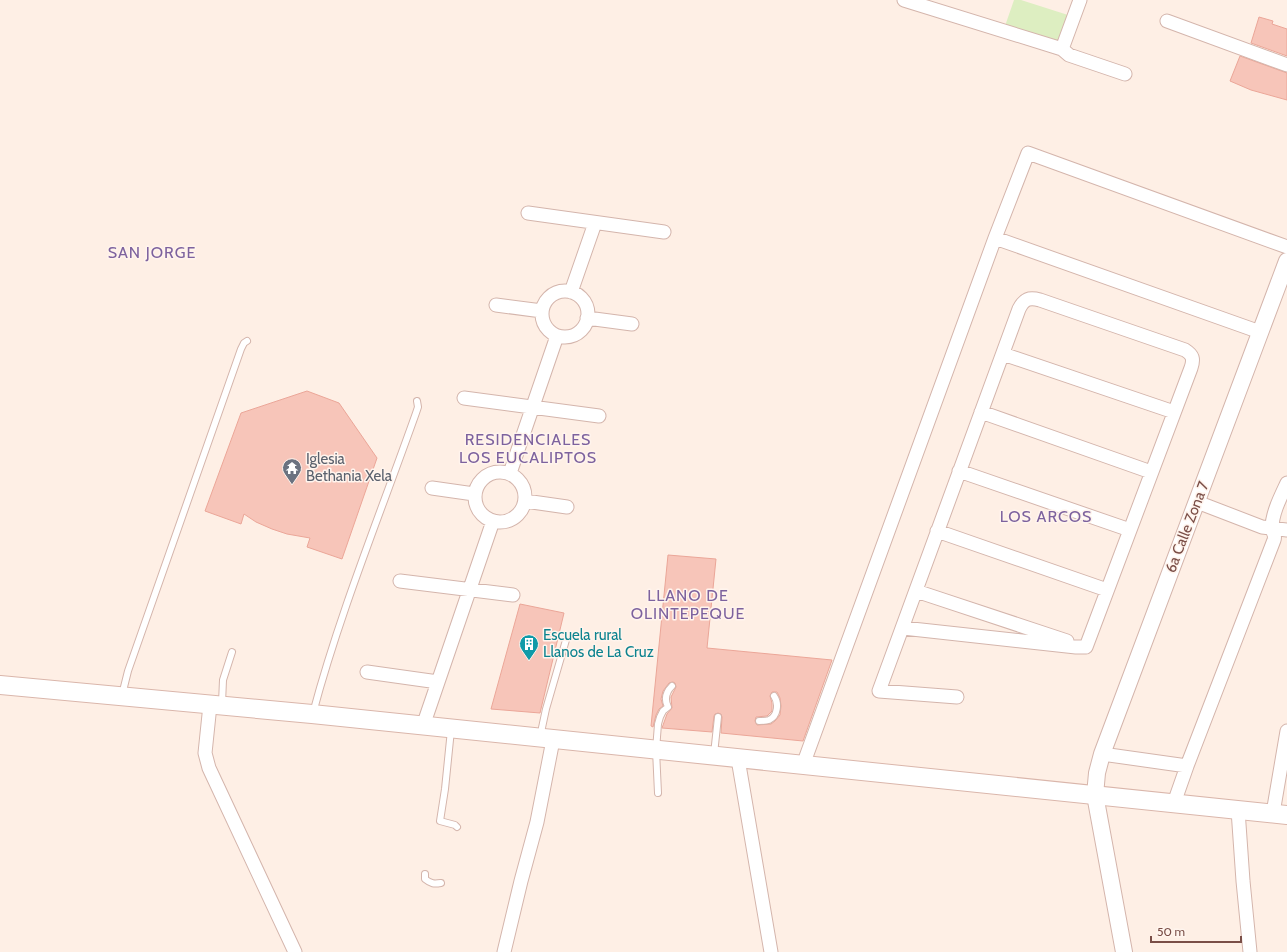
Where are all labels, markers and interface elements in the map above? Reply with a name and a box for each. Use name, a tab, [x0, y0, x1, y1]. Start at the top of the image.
district label: SAN JORGE	[108, 243, 196, 262]
district label: RESIDENCIALES LOS EUCALIPTOS	[459, 430, 597, 467]
place label: Iglesia Bethania Xela	[306, 450, 393, 485]
temple icon: Iglesia Bethania Xela	[281, 457, 303, 485]
street label: 6a Calle Zona 7	[1161, 478, 1213, 575]
district label: LOS ARCOS	[1000, 507, 1092, 526]
district label: LLANO DE OLINTEPEQUE	[631, 586, 745, 623]
place label: Escuela rural Llanos de La Cruz	[543, 626, 654, 661]
building icon: Escuela rural Llanos de La Cruz	[518, 633, 540, 661]
scale bar	[1151, 918, 1241, 944]
text: 50 m	[1157, 924, 1185, 939]

